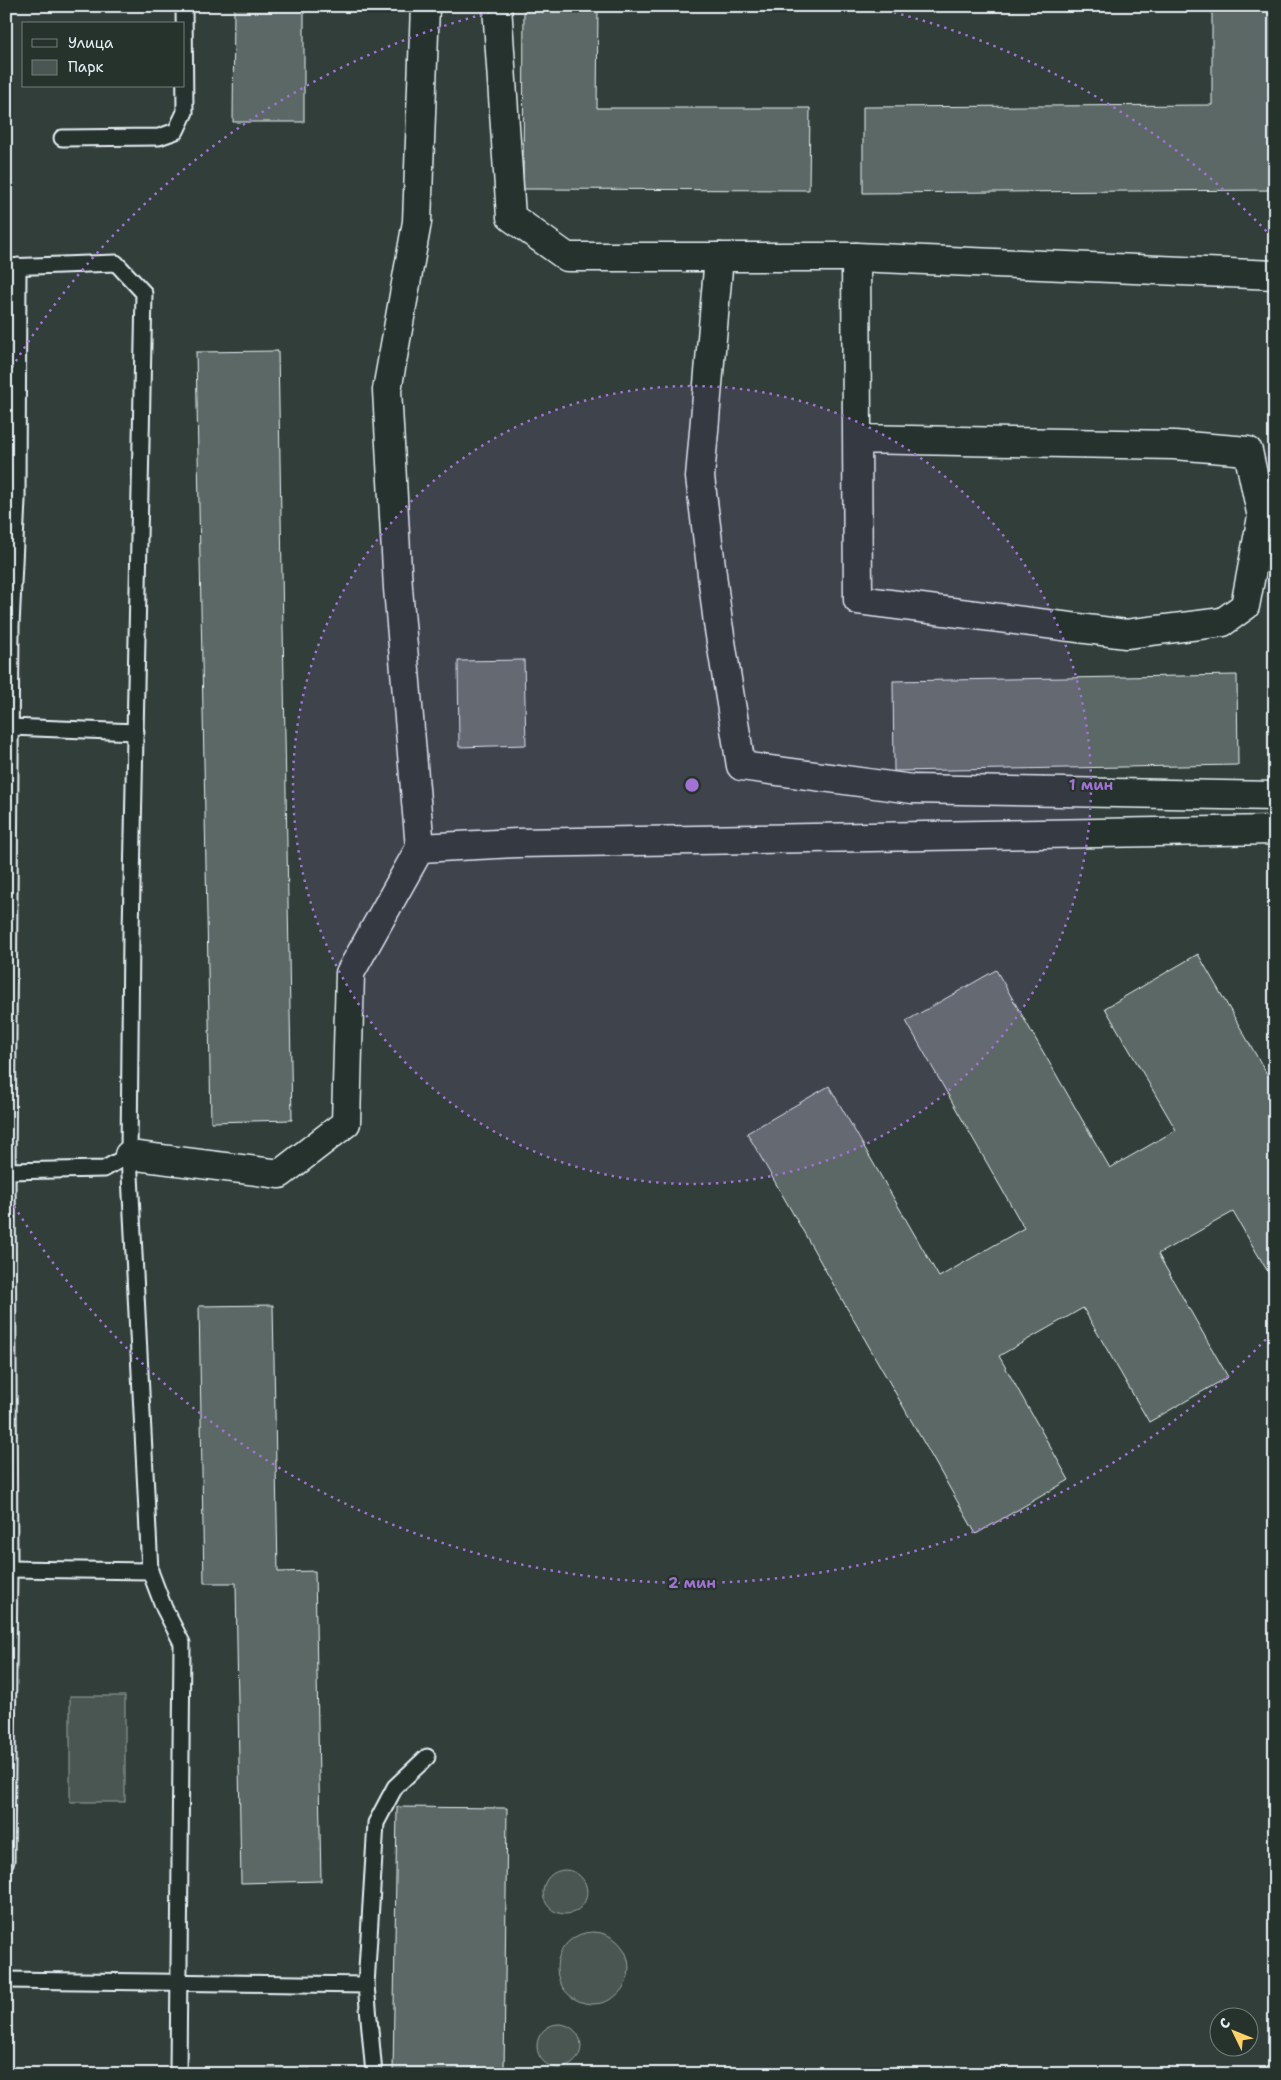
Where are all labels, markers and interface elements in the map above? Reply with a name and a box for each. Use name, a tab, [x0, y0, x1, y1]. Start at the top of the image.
legend	[22, 22, 185, 88]
text: Улица	[68, 33, 114, 53]
text: Парк	[68, 57, 104, 77]
text: 1 мин	[1069, 775, 1113, 795]
centre of rings	[683, 776, 701, 794]
text: 2 мин	[668, 1573, 716, 1593]
north arrow	[1208, 2008, 1258, 2058]
text: С	[1215, 2014, 1234, 2032]

